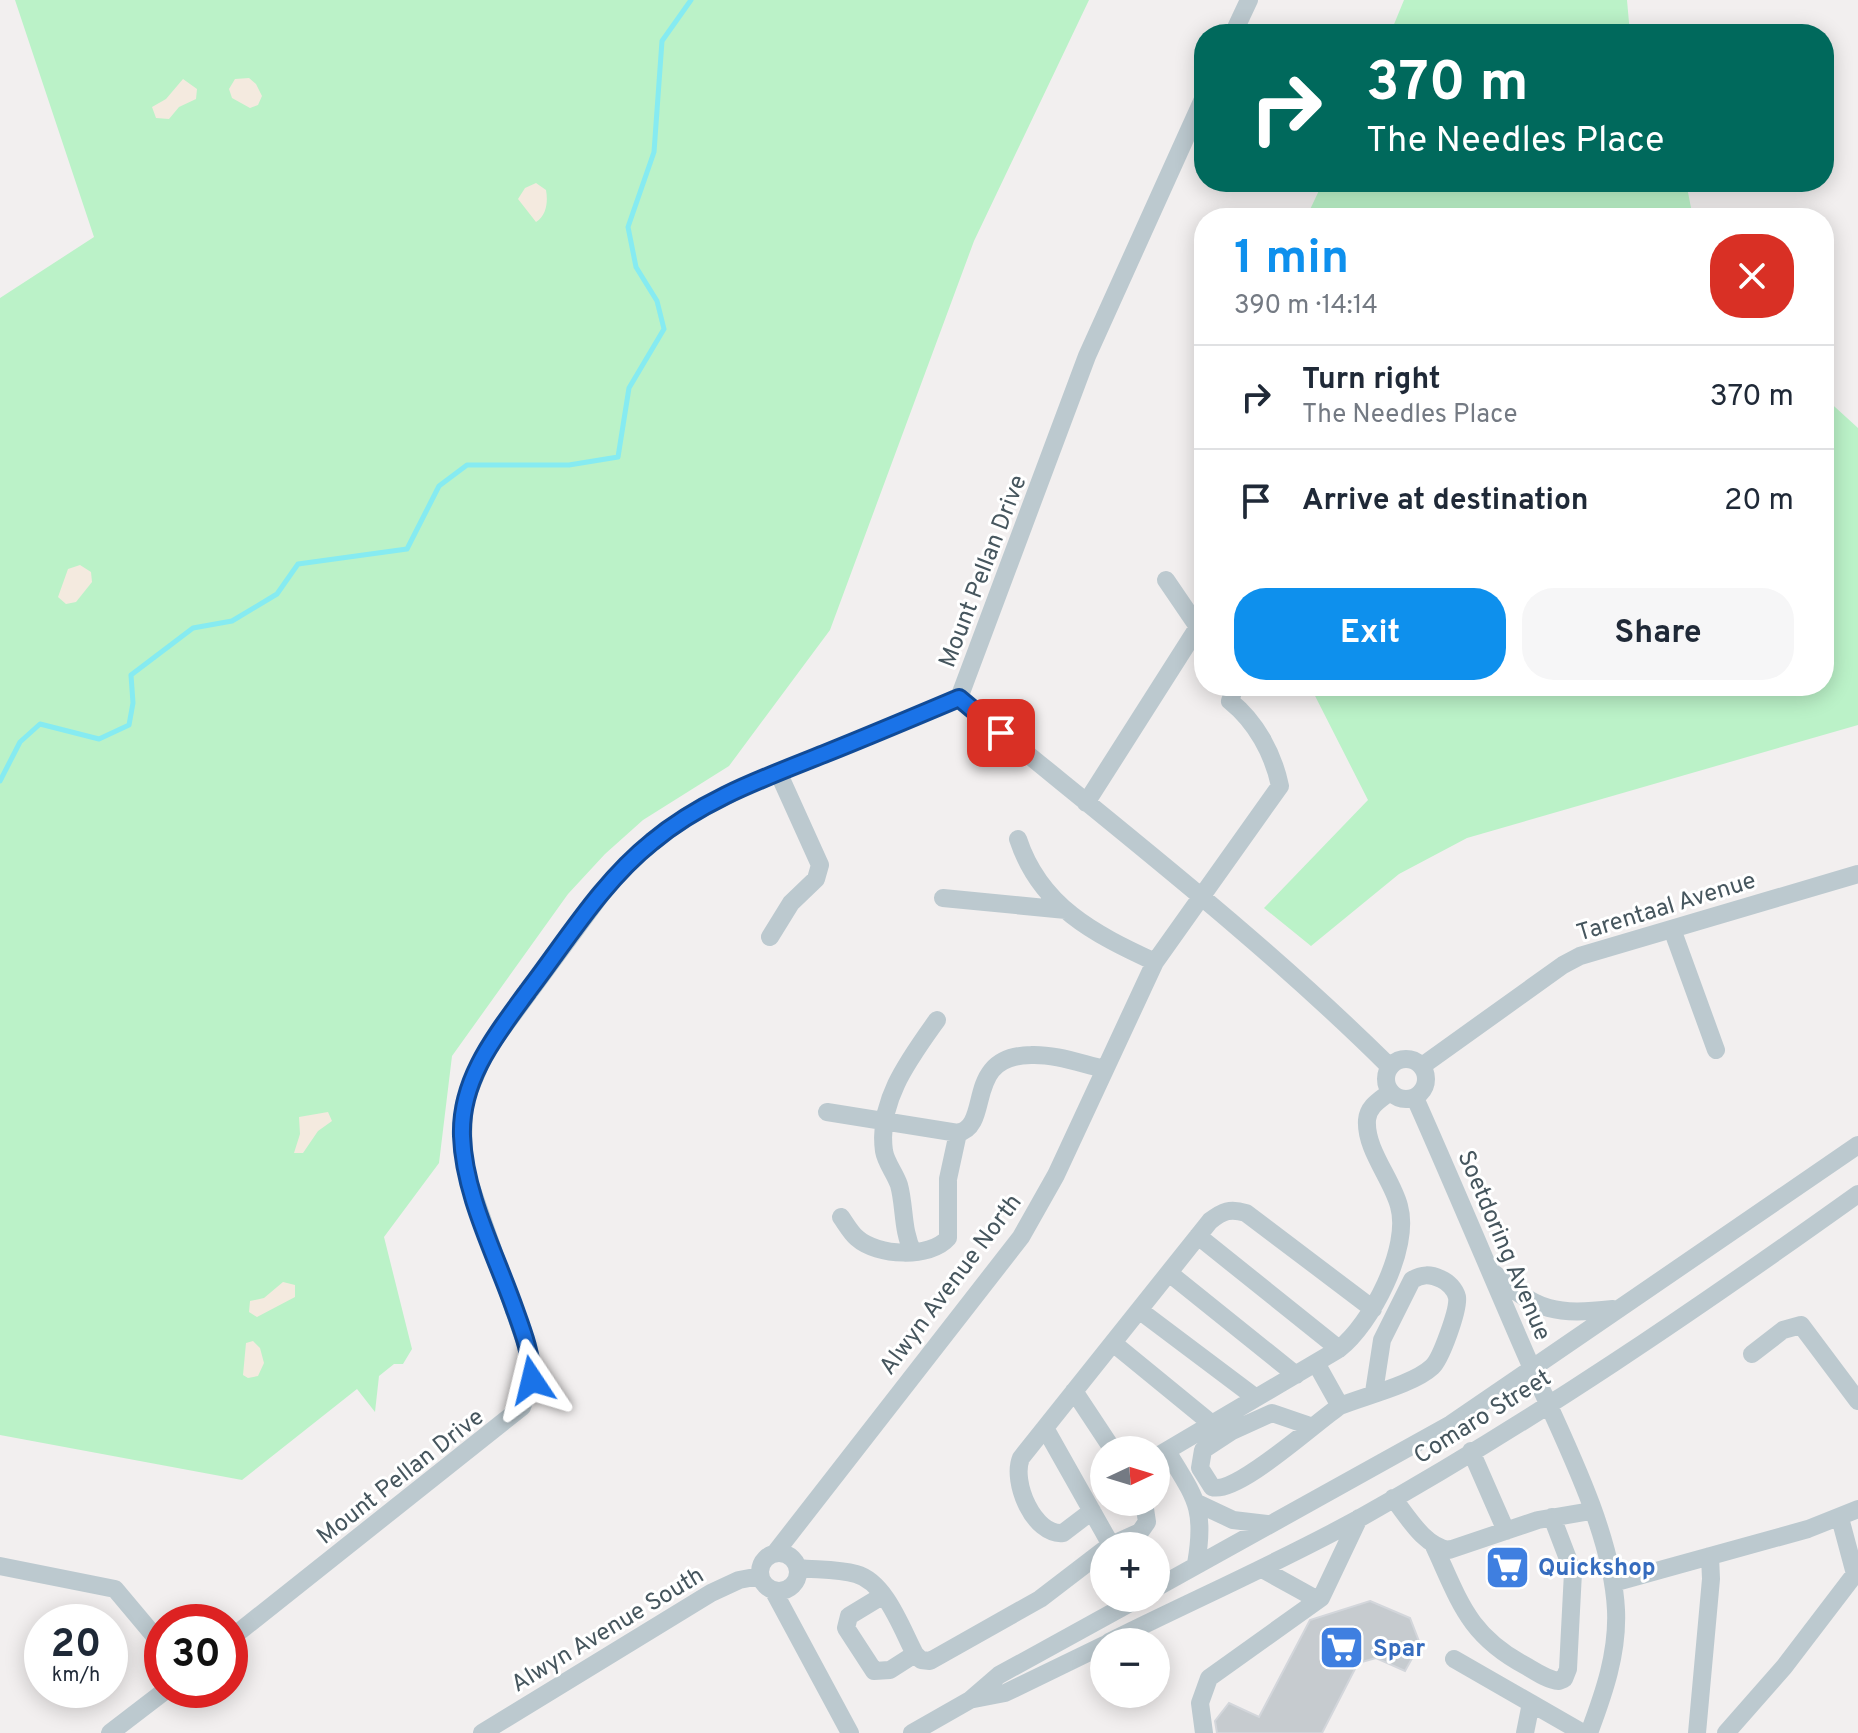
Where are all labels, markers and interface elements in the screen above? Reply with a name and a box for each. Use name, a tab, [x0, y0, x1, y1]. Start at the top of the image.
text: 370 m	[1366, 50, 1529, 120]
icon: right	[1234, 56, 1338, 160]
text: The Needles Place	[1366, 119, 1664, 165]
text: 1 min	[1234, 230, 1349, 290]
button: close	[1710, 234, 1794, 318]
text: 390 m · 14:14	[1234, 290, 1378, 323]
text: Turn right	[1302, 362, 1440, 399]
icon: right	[1234, 375, 1278, 419]
text: 370 m	[1710, 379, 1794, 416]
text: The Needles Place	[1302, 399, 1518, 432]
street label: Mount Pellan Drive	[933, 471, 1034, 672]
icon: arrive	[1234, 479, 1278, 523]
text: Arrive at destination	[1302, 483, 1588, 520]
text: 20 m	[1724, 483, 1794, 520]
button: Exit	[1234, 588, 1506, 680]
button: Share	[1522, 588, 1794, 680]
pin	[967, 699, 1035, 767]
icon: arrive	[979, 711, 1023, 755]
street label: Tarentaal Avenue	[1573, 866, 1760, 949]
street label: Soetdoring Avenue	[1450, 1146, 1557, 1345]
street label: Alwyn Avenue North	[874, 1189, 1029, 1382]
position arrow	[490, 1338, 574, 1422]
street label: Comaro Street	[1409, 1364, 1557, 1472]
street label: Mount Pellan Drive	[312, 1403, 491, 1552]
north arrow	[1090, 1436, 1170, 1516]
map controls	[1090, 1436, 1170, 1708]
button: +	[1090, 1532, 1170, 1612]
supermarket icon: Quickshop	[1483, 1543, 1531, 1591]
place label: Quickshop	[1538, 1554, 1656, 1584]
street label: Alwyn Avenue South	[506, 1561, 710, 1700]
speed limit sign: 30	[144, 1604, 248, 1708]
text: 20	[51, 1621, 101, 1671]
supermarket icon: Spar	[1318, 1624, 1366, 1672]
button: −	[1090, 1628, 1170, 1708]
place label: Spar	[1373, 1635, 1425, 1665]
text: km/h	[52, 1663, 100, 1689]

